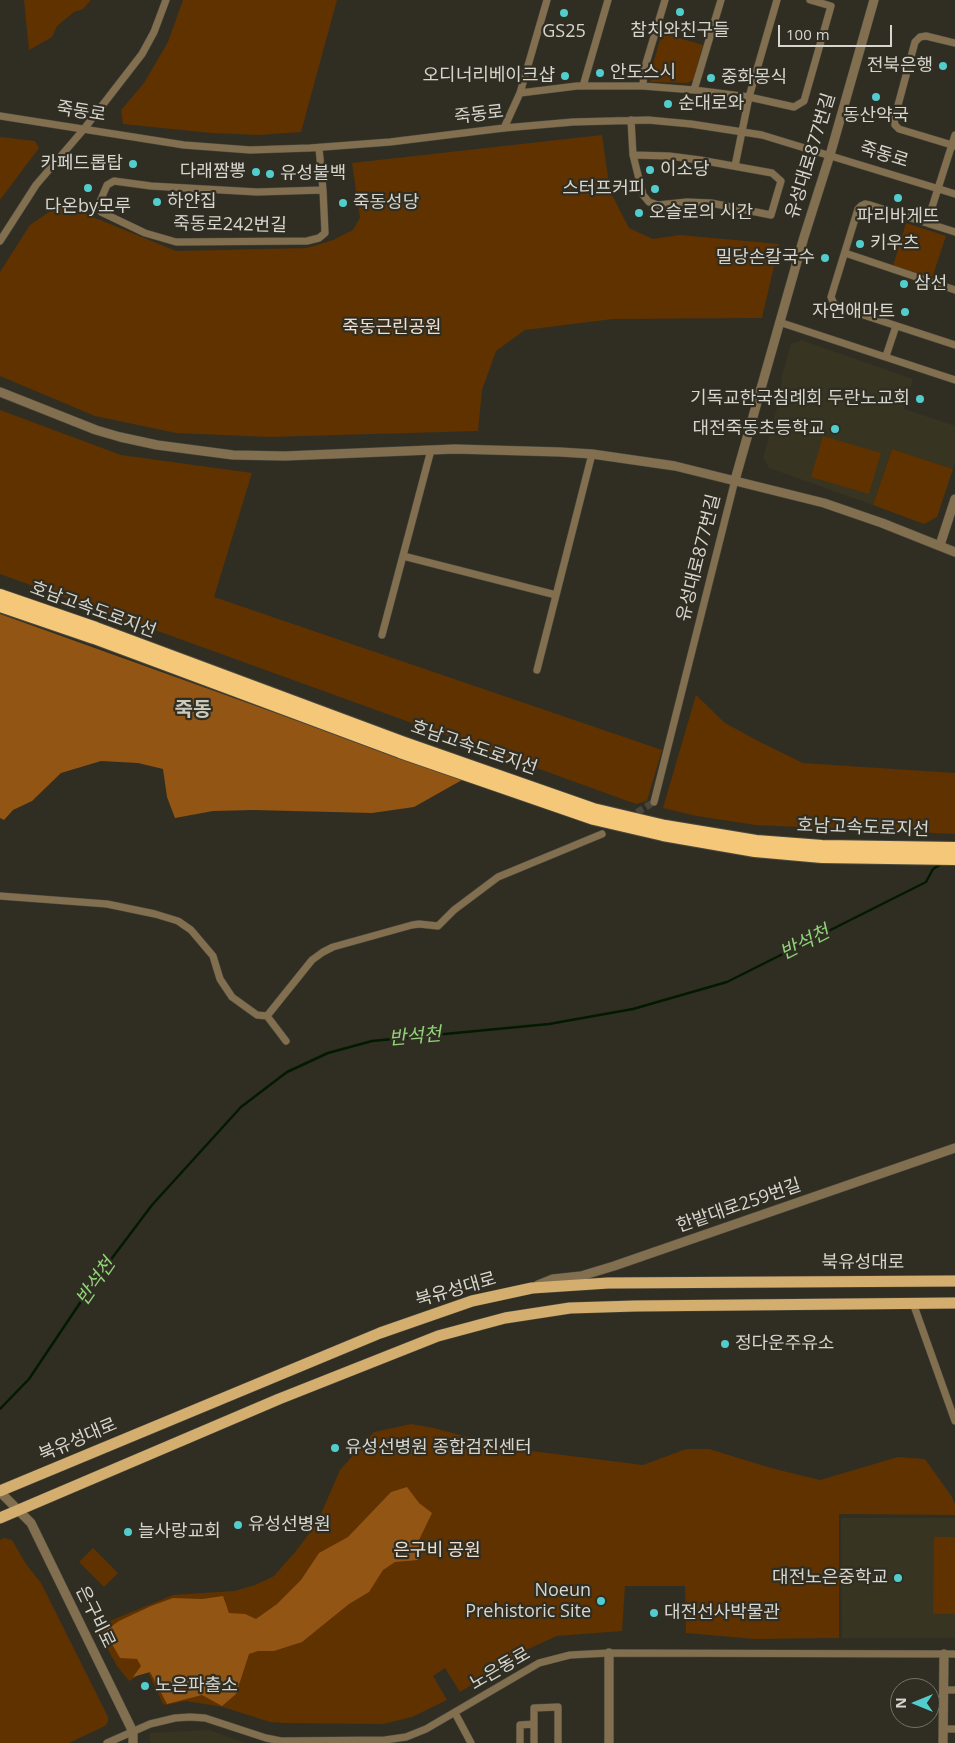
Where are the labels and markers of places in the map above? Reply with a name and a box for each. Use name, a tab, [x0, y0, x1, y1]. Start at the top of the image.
marker: 참치와친구들	[674, 6, 686, 18]
marker: GS25	[558, 7, 570, 19]
place label: 참치와친구들	[630, 20, 730, 42]
place label: GS25	[542, 21, 586, 43]
place label: 전북은행	[867, 55, 933, 77]
marker: 전북은행	[937, 60, 949, 72]
place label: 안도스시	[610, 62, 676, 84]
place label: 오디너리베이크샵	[423, 65, 555, 87]
marker: 안도스시	[594, 67, 606, 79]
place label: 중화몽식	[721, 67, 787, 89]
marker: 오디너리베이크샵	[559, 70, 571, 82]
marker: 중화몽식	[705, 72, 717, 84]
marker: 동산약국	[870, 91, 882, 103]
place label: 순대로와	[678, 93, 744, 115]
marker: 순대로와	[662, 98, 674, 110]
place label: 동산약국	[843, 105, 909, 127]
place label: 카페드롭탑	[40, 153, 123, 175]
marker: 카페드롭탑	[127, 158, 139, 170]
place label: 이소당	[660, 159, 710, 181]
place label: 다래짬뽕	[180, 161, 246, 183]
place label: 유성불백	[280, 163, 346, 185]
marker: 이소당	[644, 164, 656, 176]
marker: 다래짬뽕	[250, 166, 262, 178]
marker: 유성불백	[264, 168, 276, 180]
place label: 스터프커피	[562, 178, 645, 200]
marker: 다온by모루	[82, 182, 94, 194]
marker: 스터프커피	[649, 183, 661, 195]
place label: 하얀집	[167, 191, 217, 213]
place label: 죽동성당	[353, 192, 419, 214]
marker: 파리바게뜨	[892, 192, 904, 204]
place label: 다온by모루	[45, 196, 131, 218]
marker: 하얀집	[151, 196, 163, 208]
marker: 죽동성당	[337, 197, 349, 209]
place label: 오슬로의 시간	[649, 202, 753, 224]
place label: 파리바게뜨	[857, 206, 939, 228]
marker: 오슬로의 시간	[633, 207, 645, 219]
place label: 키우츠	[870, 233, 920, 255]
marker: 키우츠	[854, 238, 866, 250]
place label: 밀당손칼국수	[716, 247, 815, 269]
marker: 밀당손칼국수	[819, 252, 831, 264]
place label: 삼선	[914, 273, 947, 295]
marker: 삼선	[898, 278, 910, 290]
place label: 자연애마트	[812, 301, 895, 323]
marker: 자연애마트	[899, 306, 911, 318]
place label: 기독교한국침례회 두란노교회	[690, 388, 910, 410]
marker: 기독교한국침례회 두란노교회	[914, 393, 926, 405]
place label: 대전죽동초등학교	[693, 418, 825, 440]
marker: 대전죽동초등학교	[829, 423, 841, 435]
place label: 정다운주유소	[735, 1333, 834, 1355]
marker: 정다운주유소	[719, 1338, 731, 1350]
place label: 유성선병원 종합검진센터	[345, 1437, 532, 1459]
marker: 유성선병원 종합검진센터	[329, 1442, 341, 1454]
place label: 유성선병원	[248, 1514, 331, 1536]
marker: 유성선병원	[232, 1519, 244, 1531]
place label: 늘사랑교회	[138, 1521, 221, 1543]
marker: 늘사랑교회	[122, 1526, 134, 1538]
place label: 대전노은중학교	[772, 1567, 888, 1589]
marker: 대전노은중학교	[892, 1572, 904, 1584]
place label: Noeun Prehistoric Site	[465, 1580, 591, 1622]
marker: Noeun Prehistoric Site	[595, 1595, 607, 1607]
place label: 대전선사박물관	[664, 1602, 780, 1624]
marker: 대전선사박물관	[648, 1607, 660, 1619]
place label: 노은파출소	[155, 1675, 238, 1697]
marker: 노은파출소	[139, 1680, 151, 1692]

